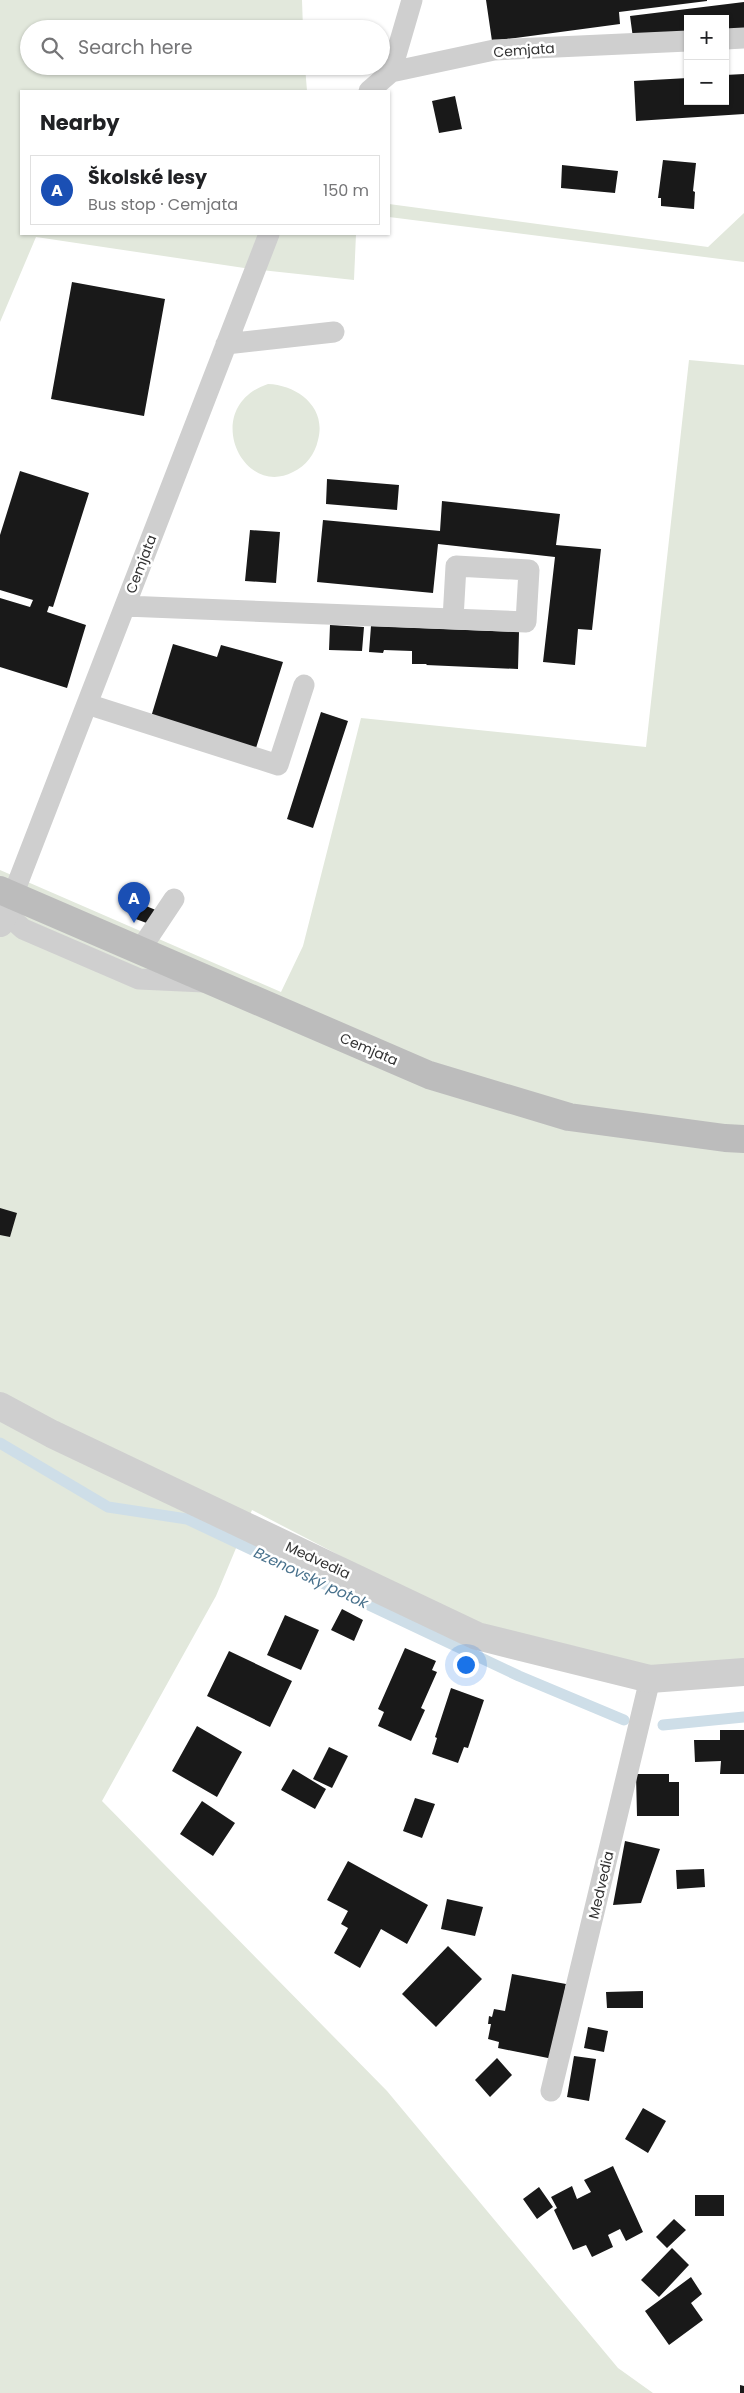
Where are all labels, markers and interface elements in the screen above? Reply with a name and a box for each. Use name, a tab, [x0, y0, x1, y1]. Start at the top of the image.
map controls	[684, 15, 729, 105]
button: +	[684, 15, 729, 60]
search box	[20, 20, 390, 75]
icon: search	[38, 34, 66, 62]
text: Search here	[78, 34, 192, 61]
street label: Cemjata	[493, 38, 555, 62]
button: −	[684, 60, 729, 105]
text: Nearby	[40, 108, 120, 137]
text: Školské lesy	[88, 164, 207, 191]
text: A	[51, 179, 63, 202]
text: 150 m	[323, 179, 369, 202]
text: Bus stop · Cemjata	[88, 193, 238, 216]
street label: Cemjata	[121, 532, 161, 596]
pin: A	[118, 882, 150, 923]
street label: Cemjata	[337, 1028, 401, 1070]
street label: Medvedia	[282, 1536, 354, 1584]
water label: Bzenovský potok	[251, 1542, 373, 1614]
your location	[453, 1652, 479, 1678]
street label: Medvedia	[583, 1849, 619, 1921]

